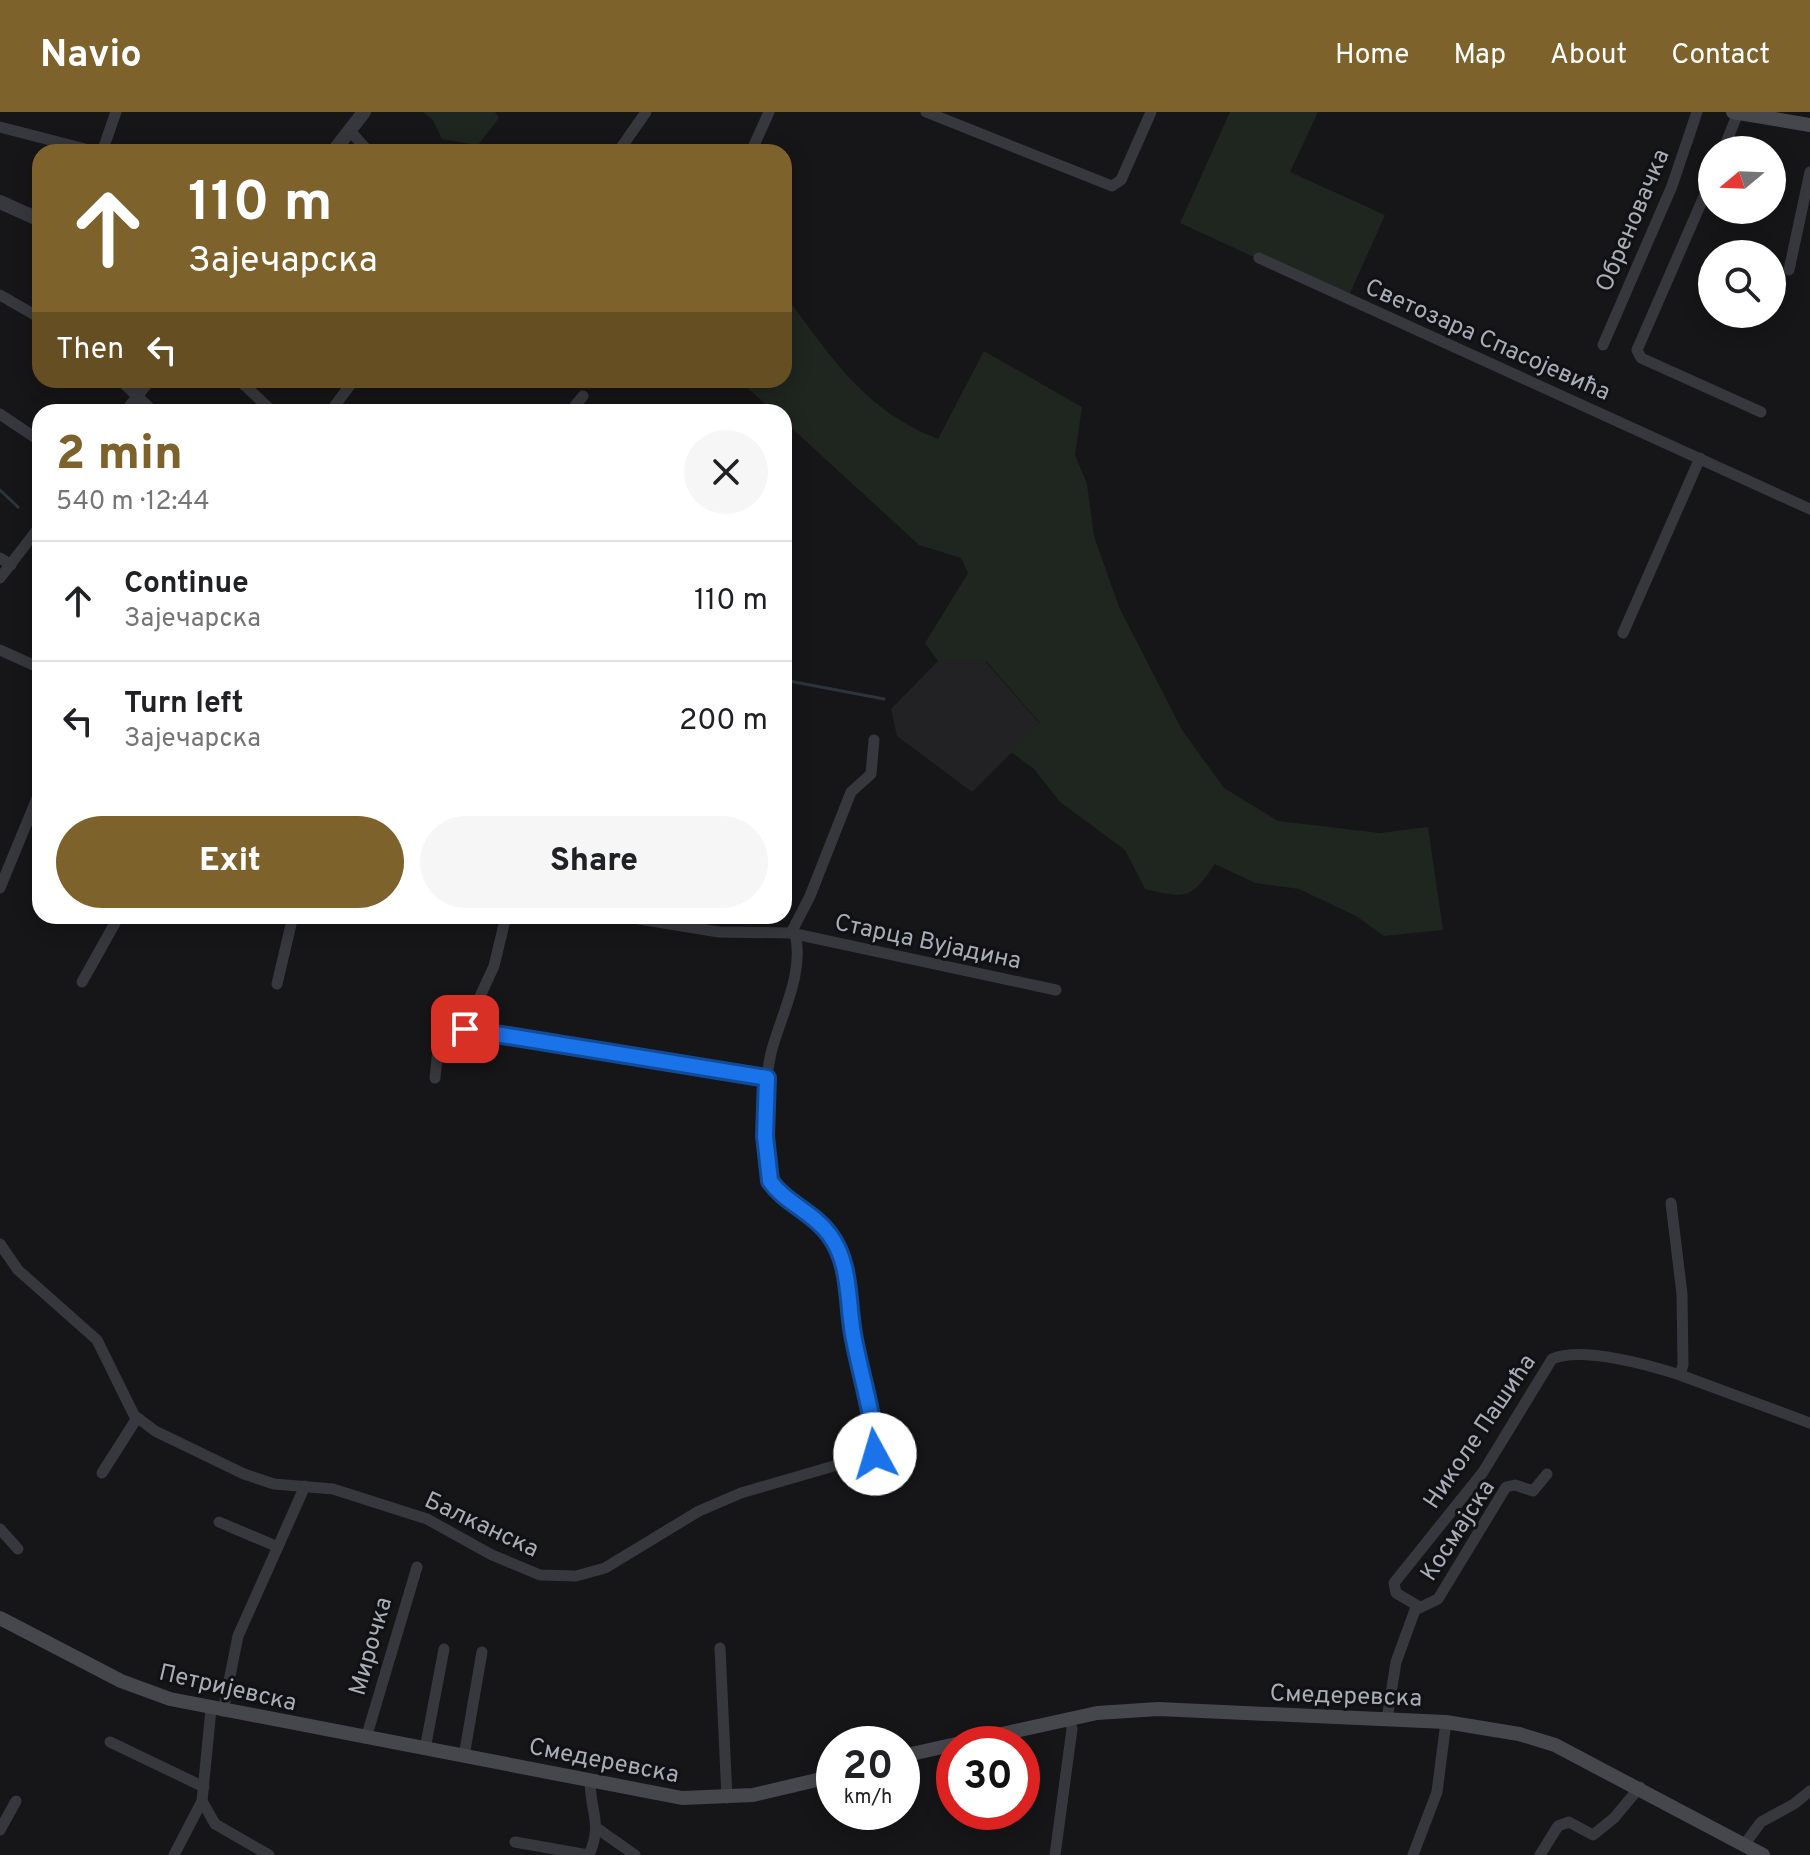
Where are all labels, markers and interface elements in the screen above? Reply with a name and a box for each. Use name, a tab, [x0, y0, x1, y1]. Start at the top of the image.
text: Navio	[40, 32, 142, 81]
text: Home	[1335, 38, 1409, 74]
text: Map	[1453, 38, 1506, 74]
text: About	[1550, 38, 1627, 74]
text: Contact	[1671, 38, 1770, 74]
north arrow	[1698, 136, 1786, 224]
map controls	[1698, 136, 1786, 328]
street label: Обреновачка	[1590, 145, 1677, 297]
text: 110 m	[188, 170, 333, 240]
icon: ahead	[56, 176, 160, 280]
text: Зајечарска	[188, 239, 378, 285]
button: search	[1698, 240, 1786, 328]
street label: Светозара Спасојевића	[1360, 273, 1615, 408]
icon: left	[140, 328, 184, 372]
text: Then	[56, 332, 124, 369]
text: 2 min	[56, 426, 183, 486]
button: close	[684, 430, 768, 514]
text: 540 m · 12:44	[56, 486, 210, 519]
text: Continue	[124, 566, 249, 603]
icon: ahead	[56, 579, 100, 623]
text: 110 m	[694, 583, 768, 620]
text: Зајечарска	[124, 603, 261, 636]
text: Turn left	[124, 686, 244, 723]
icon: left	[56, 699, 100, 743]
text: 200 m	[679, 703, 768, 740]
text: Зајечарска	[124, 723, 261, 756]
button: Exit	[56, 816, 404, 908]
button: Share	[420, 816, 768, 908]
street label: Старца Вујадина	[832, 909, 1024, 977]
pin	[431, 995, 499, 1063]
icon: arrive	[443, 1007, 487, 1051]
street label: Николе Пашића	[1418, 1349, 1543, 1515]
position arrow	[833, 1412, 917, 1496]
street label: Космајска	[1415, 1475, 1503, 1587]
street label: Балканска	[419, 1486, 543, 1565]
street label: Мирочка	[344, 1594, 400, 1699]
street label: Петријевска	[156, 1659, 299, 1719]
street label: Смедеревска	[1269, 1679, 1423, 1715]
speed limit sign: 30	[936, 1726, 1040, 1830]
street label: Смедеревска	[526, 1733, 681, 1791]
text: 20	[843, 1743, 893, 1793]
text: km/h	[844, 1785, 892, 1811]

